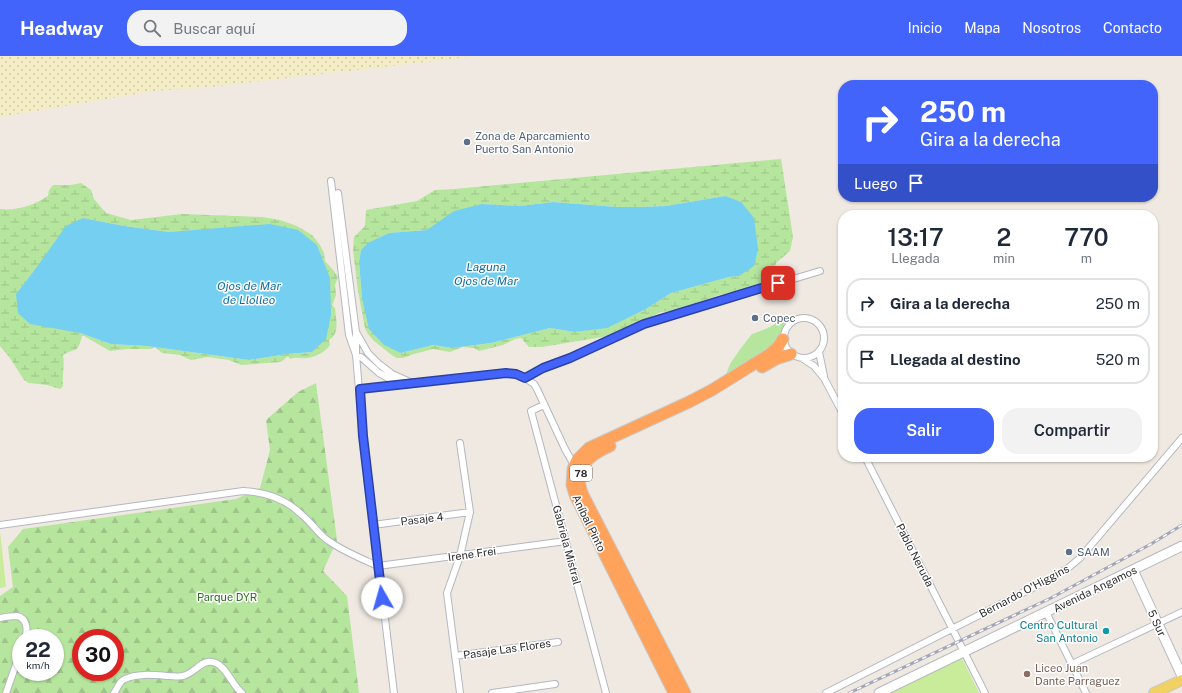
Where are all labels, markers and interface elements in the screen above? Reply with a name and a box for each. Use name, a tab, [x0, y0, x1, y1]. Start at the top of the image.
search box	[127, 10, 407, 46]
text: Headway	[20, 17, 103, 39]
icon: search	[141, 17, 163, 39]
text: Buscar aquí	[173, 20, 255, 37]
text: Inicio	[908, 20, 942, 36]
text: Mapa	[964, 20, 1000, 36]
text: Nosotros	[1022, 20, 1081, 36]
text: Contacto	[1103, 20, 1162, 36]
text: 250 m	[920, 95, 1006, 128]
icon: right	[854, 96, 906, 148]
text: Gira a la derecha	[920, 129, 1061, 150]
place label: Zona de Aparcamiento Puerto San Antonio	[475, 130, 590, 155]
marker: Zona de Aparcamiento Puerto San Antonio	[462, 137, 472, 147]
icon: arrive	[905, 172, 927, 194]
text: Luego	[854, 175, 897, 192]
text: 13:17	[887, 223, 944, 251]
text: 2	[997, 223, 1011, 251]
text: 770	[1064, 223, 1109, 251]
text: Llegada	[891, 251, 940, 266]
text: min	[993, 251, 1015, 266]
text: m	[1081, 251, 1092, 266]
water label: Laguna Ojos de Mar	[454, 260, 518, 288]
pin	[761, 266, 795, 300]
icon: arrive	[767, 272, 789, 294]
water label: Ojos de Mar de Llolleo	[217, 279, 281, 307]
icon: right	[856, 292, 878, 314]
text: Gira a la derecha	[890, 295, 1010, 312]
text: 250 m	[1096, 295, 1140, 312]
place label: Copec	[763, 312, 796, 324]
marker: Copec	[750, 313, 760, 323]
icon: arrive	[856, 348, 878, 370]
text: Llegada al destino	[890, 351, 1021, 368]
text: 520 m	[1096, 351, 1140, 368]
button: Salir	[854, 408, 994, 454]
button: Compartir	[1002, 408, 1142, 454]
road number: 78	[570, 465, 592, 481]
street label: Aníbal Pinto	[570, 493, 608, 553]
street label: Gabriela Mistral	[551, 504, 583, 586]
street label: Pasaje 4	[400, 510, 444, 528]
street label: Pablo Neruda	[894, 521, 936, 589]
street label: Irene Frei	[447, 545, 497, 563]
place label: SAAM	[1077, 546, 1110, 558]
marker: SAAM	[1064, 547, 1074, 557]
street label: Bernardo O'Higgins	[977, 562, 1071, 620]
street label: Avenida Angamos	[1051, 563, 1139, 614]
position arrow	[361, 577, 403, 619]
park label: Parque DYR	[197, 591, 257, 603]
street label: 5 Sur	[1146, 608, 1168, 638]
place label: Centro Cultural San Antonio	[1020, 619, 1098, 644]
marker: Centro Cultural San Antonio	[1101, 626, 1111, 636]
speed limit sign: 30	[72, 629, 124, 681]
street label: Pasaje Las Flores	[462, 637, 552, 661]
text: 22	[25, 638, 51, 662]
text: km/h	[26, 659, 50, 671]
place label: Liceo Juan Dante Parraguez	[1035, 662, 1120, 687]
marker: Liceo Juan Dante Parraguez	[1022, 669, 1032, 679]

